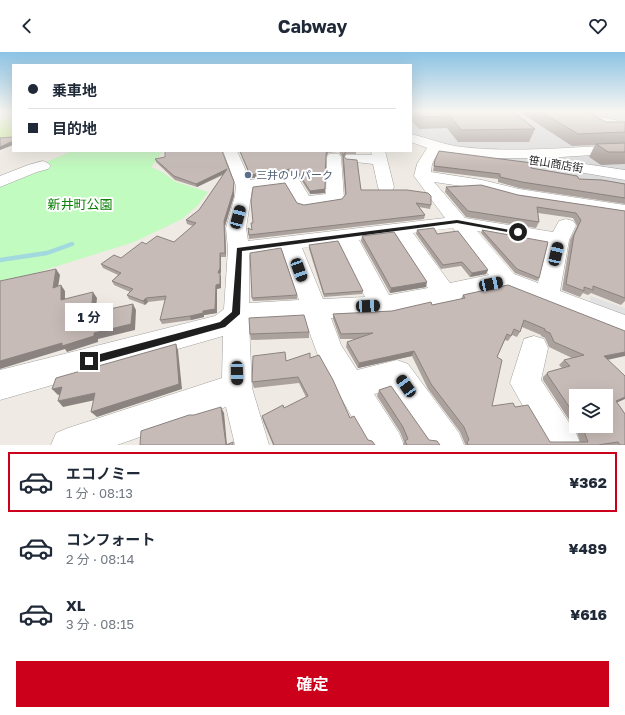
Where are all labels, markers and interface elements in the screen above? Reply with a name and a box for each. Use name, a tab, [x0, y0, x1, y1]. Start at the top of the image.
icon: back	[16, 15, 38, 37]
text: Cabway	[278, 15, 347, 37]
icon: heart	[587, 15, 609, 37]
text: 乗車地	[52, 81, 97, 99]
text: 目的地	[52, 119, 97, 137]
street label: 笹山商店街	[528, 153, 584, 174]
place label: 三井のリパーク	[256, 168, 333, 181]
marker: 三井のリパーク	[243, 170, 253, 180]
park label: 新井町公園	[47, 196, 113, 212]
car	[229, 204, 247, 230]
route start	[509, 223, 527, 241]
car	[547, 241, 565, 267]
car	[289, 257, 309, 283]
car	[478, 276, 504, 292]
car	[356, 299, 380, 313]
callout: 1 分	[65, 303, 113, 331]
text: 1 分	[78, 309, 100, 325]
route end	[80, 352, 98, 370]
car	[231, 361, 243, 385]
car	[394, 373, 418, 399]
map controls	[569, 389, 613, 433]
button: layers	[569, 389, 613, 433]
icon: car	[18, 464, 54, 500]
text: エコノミー	[66, 464, 141, 482]
text: ¥362	[569, 473, 607, 491]
text: 1 分 · 08:13	[66, 485, 133, 501]
icon: car	[18, 530, 54, 566]
text: コンフォート	[66, 530, 156, 548]
text: ¥489	[569, 539, 607, 557]
text: 2 分 · 08:14	[66, 551, 134, 567]
icon: car	[18, 596, 54, 632]
text: XL	[66, 596, 85, 614]
text: ¥616	[570, 605, 607, 623]
text: 3 分 · 08:15	[66, 616, 134, 632]
button: 確定	[16, 661, 609, 707]

